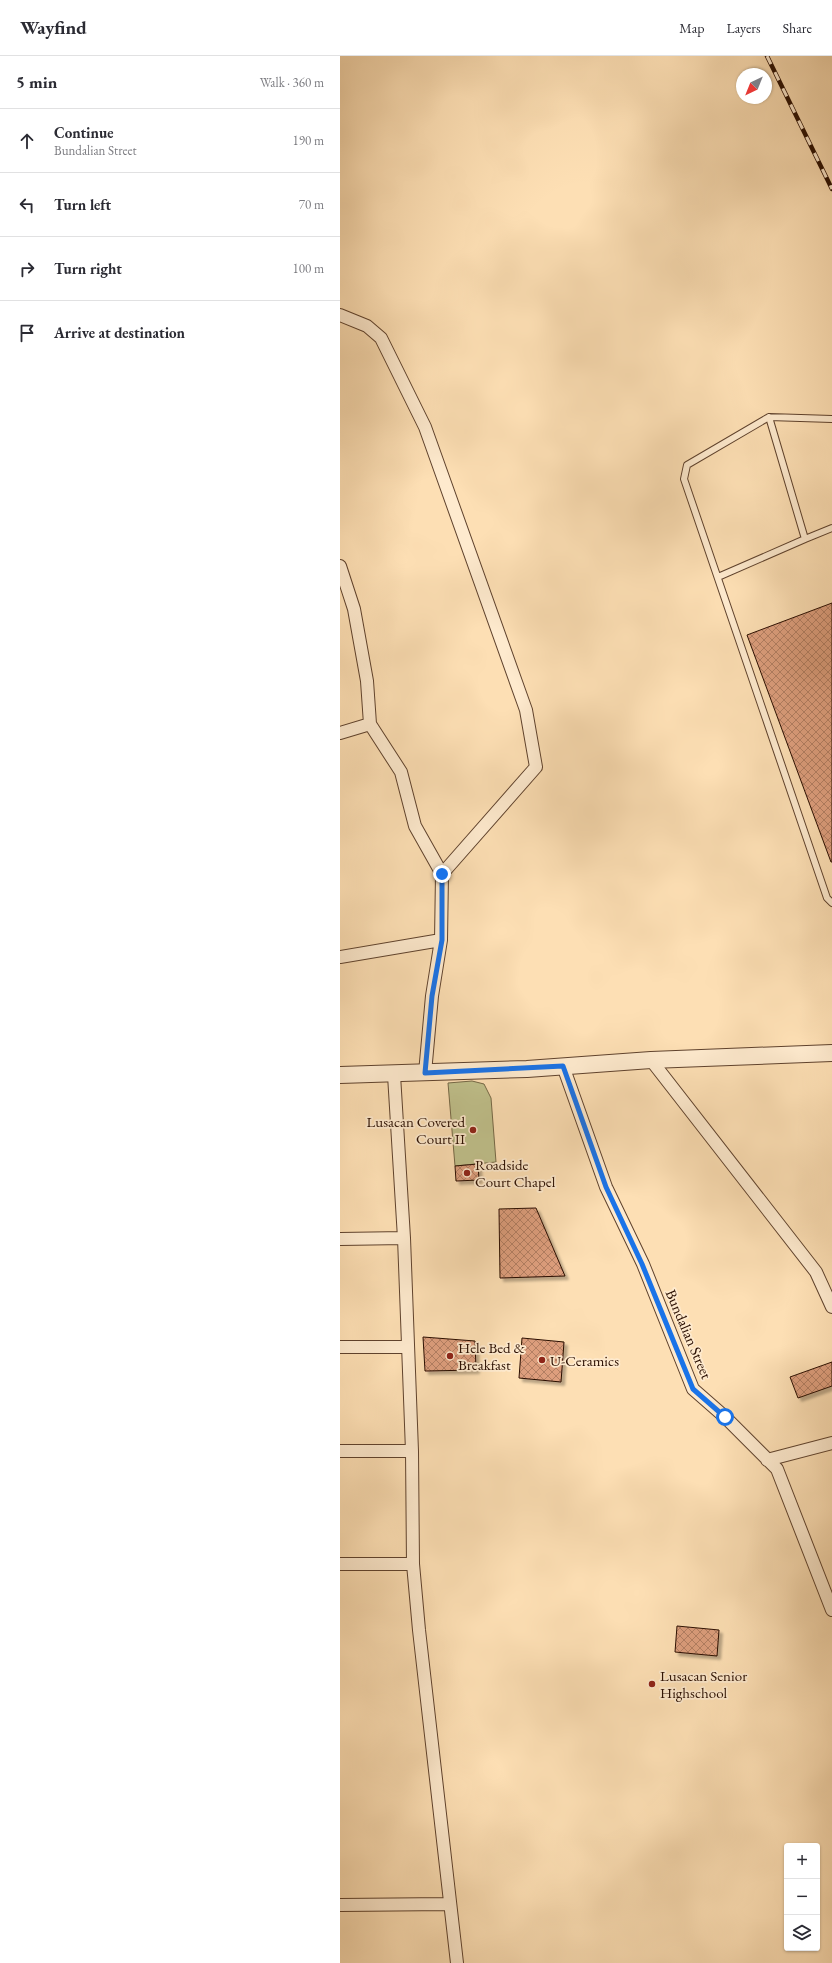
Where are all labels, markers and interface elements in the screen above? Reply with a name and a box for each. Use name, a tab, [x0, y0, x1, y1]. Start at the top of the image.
text: Wayfind	[20, 15, 87, 40]
text: Map	[679, 19, 704, 37]
text: Layers	[726, 19, 761, 37]
text: Share	[783, 19, 812, 37]
north arrow	[736, 68, 772, 104]
text: 5 min	[16, 71, 57, 93]
text: Walk · 360 m	[260, 74, 324, 91]
text: Continue	[54, 123, 114, 142]
icon: ahead	[16, 130, 38, 152]
text: 190 m	[293, 132, 324, 149]
text: Bundalian Street	[54, 142, 137, 159]
icon: left	[16, 194, 38, 216]
text: Turn left	[54, 195, 111, 214]
text: 70 m	[299, 196, 324, 213]
icon: right	[16, 258, 38, 280]
text: Turn right	[54, 259, 122, 278]
text: 100 m	[293, 260, 324, 277]
icon: arrive	[16, 322, 38, 344]
text: Arrive at destination	[54, 323, 185, 342]
route end	[433, 865, 451, 883]
place label: Lusacan Covered Court II	[367, 1112, 465, 1148]
marker: Lusacan Covered Court II	[468, 1125, 478, 1135]
place label: Roadside Court Chapel	[475, 1155, 556, 1191]
marker: Roadside Court Chapel	[462, 1168, 472, 1178]
street label: Bundalian Street	[662, 1286, 716, 1382]
place label: Hele Bed & Breakfast	[458, 1338, 526, 1374]
marker: Hele Bed & Breakfast	[445, 1351, 455, 1361]
place label: U-Ceramics	[550, 1351, 619, 1370]
marker: U-Ceramics	[537, 1355, 547, 1365]
route start	[716, 1408, 734, 1426]
place label: Lusacan Senior Highschool	[660, 1666, 747, 1702]
marker: Lusacan Senior Highschool	[647, 1679, 657, 1689]
map controls	[784, 1843, 820, 1951]
button: +	[784, 1843, 820, 1879]
button: −	[784, 1879, 820, 1915]
button: layers	[784, 1915, 820, 1951]

